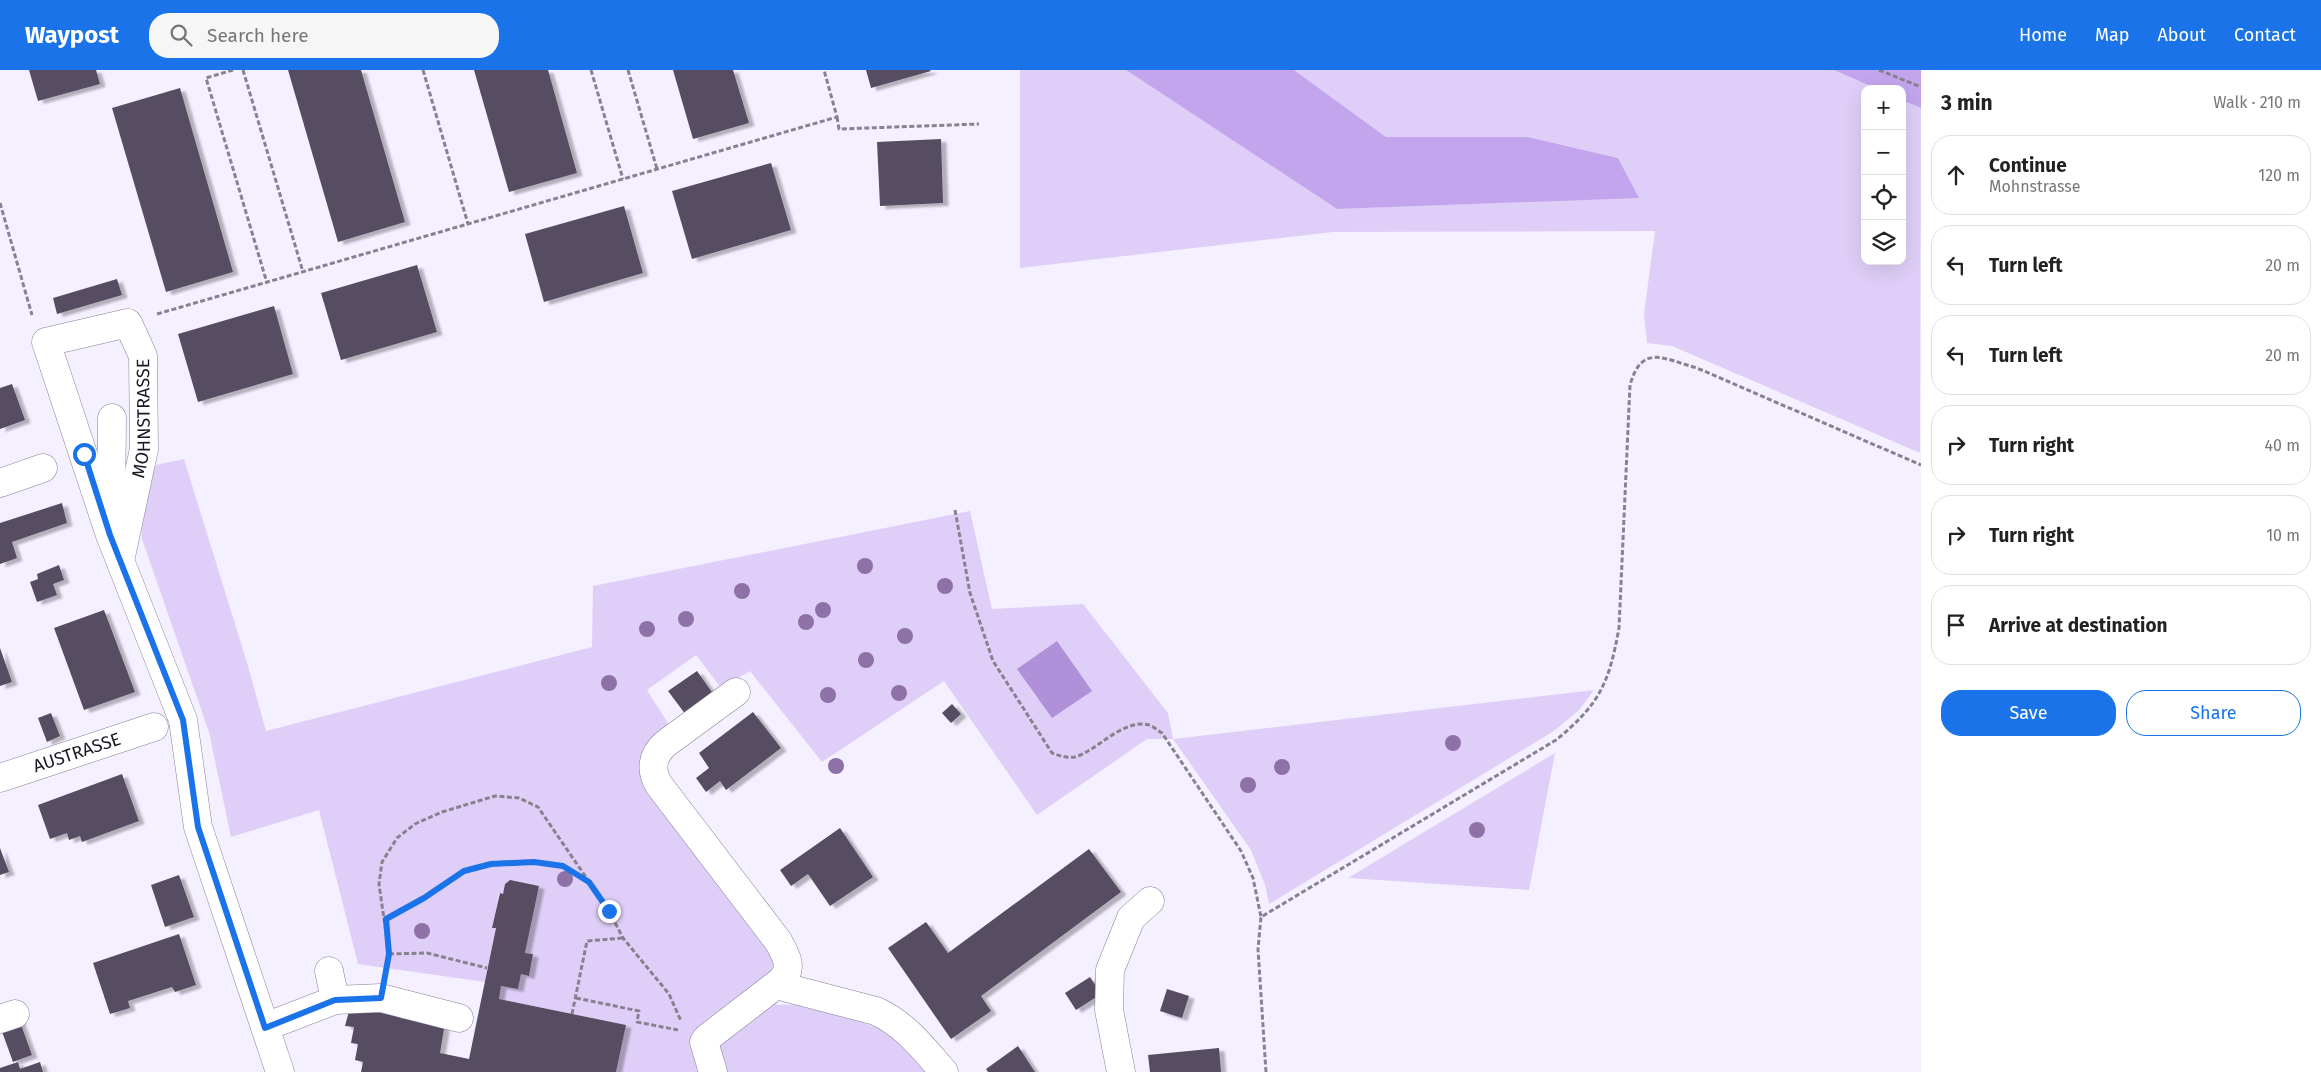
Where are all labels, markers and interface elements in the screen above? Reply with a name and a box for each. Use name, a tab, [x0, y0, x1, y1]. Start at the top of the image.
search box	[149, 13, 499, 58]
text: Waypost	[25, 21, 119, 49]
icon: search	[167, 21, 195, 49]
text: Search here	[207, 24, 309, 47]
text: Home	[2019, 24, 2067, 46]
text: Map	[2095, 24, 2129, 46]
text: About	[2157, 24, 2206, 46]
text: Contact	[2234, 24, 2296, 46]
map controls	[1861, 85, 1906, 265]
button: +	[1861, 85, 1906, 130]
text: 3 min	[1941, 90, 1993, 116]
text: Walk · 210 m	[2213, 93, 2301, 112]
button: −	[1861, 130, 1906, 175]
text: Continue	[1989, 154, 2067, 177]
icon: ahead	[1942, 161, 1970, 189]
text: 120 m	[2258, 166, 2300, 185]
button: locate	[1861, 175, 1906, 220]
text: Mohnstrasse	[1989, 177, 2080, 196]
button: layers	[1861, 220, 1906, 265]
icon: left	[1942, 251, 1970, 279]
text: Turn left	[1989, 254, 2063, 277]
text: 20 m	[2265, 256, 2300, 275]
icon: left	[1942, 341, 1970, 369]
text: Turn left	[1989, 344, 2063, 367]
text: 20 m	[2265, 346, 2300, 365]
street label: MOHNSTRASSE	[127, 358, 155, 480]
icon: right	[1942, 431, 1970, 459]
text: Turn right	[1989, 434, 2074, 457]
text: 40 m	[2265, 436, 2300, 455]
route start	[73, 443, 96, 466]
icon: right	[1942, 521, 1970, 549]
text: Turn right	[1989, 524, 2074, 547]
text: 10 m	[2266, 526, 2300, 545]
icon: arrive	[1942, 611, 1970, 639]
text: Arrive at destination	[1989, 614, 2168, 637]
button: Save	[1941, 690, 2116, 736]
button: Share	[2126, 690, 2301, 736]
street label: AUSTRASSE	[30, 728, 124, 777]
route end	[598, 900, 621, 923]

